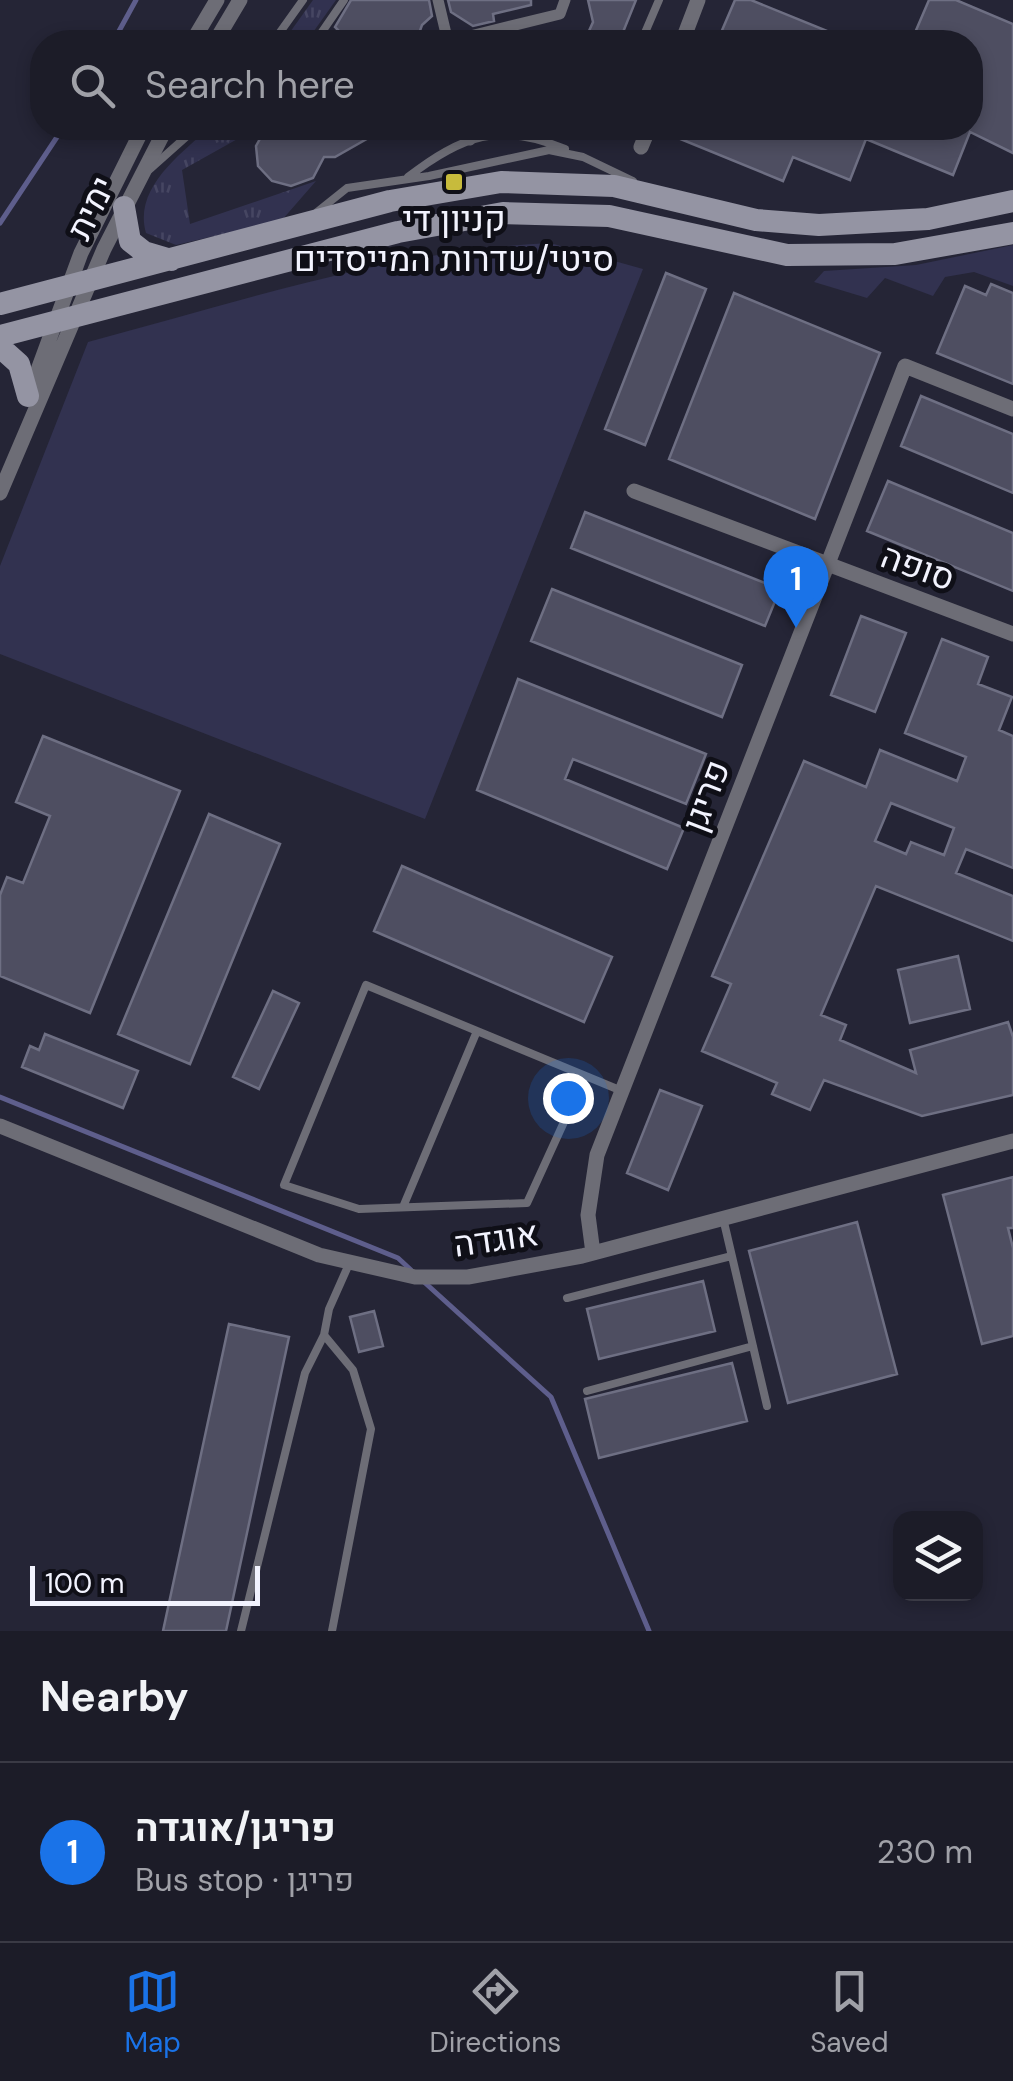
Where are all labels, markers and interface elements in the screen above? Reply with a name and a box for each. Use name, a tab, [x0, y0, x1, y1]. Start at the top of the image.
search box	[30, 30, 983, 140]
icon: search	[65, 58, 120, 113]
text: Search here	[145, 60, 355, 110]
street label: ימית	[56, 169, 126, 247]
marker: קניון די סיטי/שדרות המייסדים	[443, 171, 465, 193]
place label: קניון די סיטי/שדרות המייסדים	[294, 196, 614, 282]
street label: סופה	[875, 533, 961, 601]
pin: 1	[764, 546, 828, 628]
street label: פריגן	[671, 754, 741, 838]
your location	[543, 1073, 594, 1124]
street label: אוגדה	[451, 1210, 541, 1268]
map controls	[893, 1511, 983, 1601]
button: layers	[893, 1511, 983, 1601]
scale bar	[30, 1561, 260, 1606]
text: 100 m	[45, 1565, 124, 1602]
text: Nearby	[40, 1669, 189, 1724]
text: פריגן/אוגדה	[135, 1803, 336, 1853]
text: 1	[67, 1831, 78, 1873]
text: 230 m	[877, 1831, 973, 1873]
text: Bus stop · פריגן	[135, 1859, 354, 1901]
tab: Map	[124, 1964, 181, 2061]
tab: Directions	[430, 1964, 561, 2061]
tab: Saved	[810, 1964, 889, 2061]

